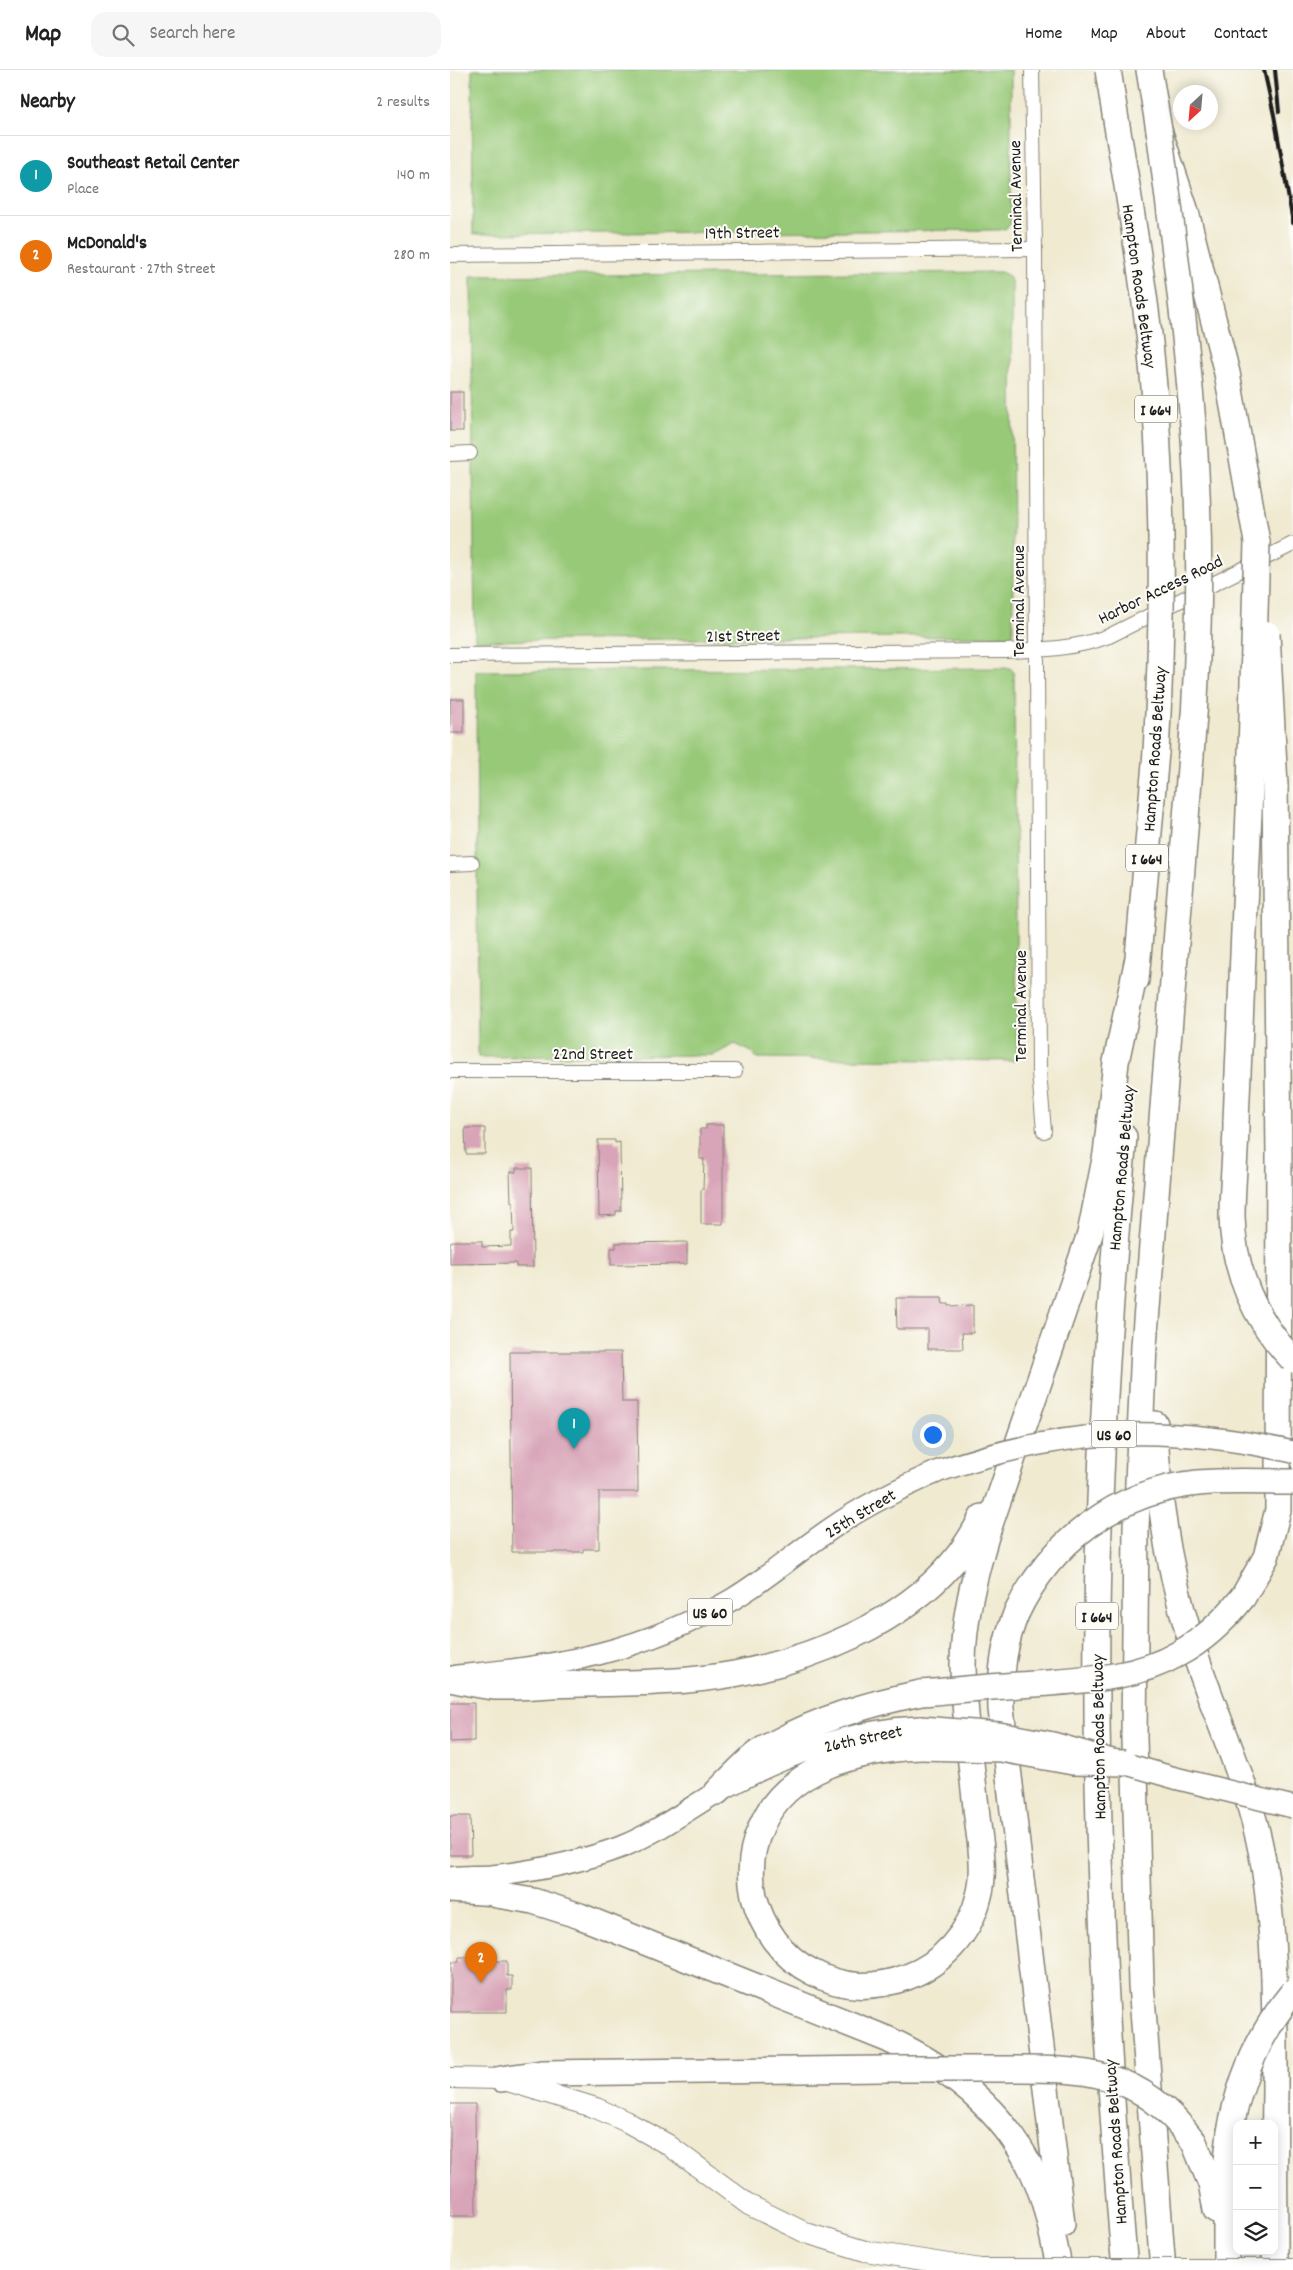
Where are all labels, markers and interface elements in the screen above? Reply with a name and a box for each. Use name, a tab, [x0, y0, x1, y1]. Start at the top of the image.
search box	[91, 12, 441, 57]
text: Map	[25, 18, 61, 52]
icon: search	[109, 21, 137, 49]
text: Search here	[149, 21, 235, 48]
text: Home	[1025, 22, 1062, 47]
text: Map	[1090, 22, 1118, 47]
text: About	[1146, 22, 1186, 47]
text: Contact	[1214, 22, 1268, 47]
north arrow	[1173, 85, 1218, 130]
text: Nearby	[20, 88, 75, 118]
text: 2 results	[376, 91, 430, 114]
street label: Terminal Avenue	[1004, 140, 1031, 252]
text: Southeast Retail Center	[67, 151, 239, 178]
text: 1	[34, 164, 38, 187]
text: 140 m	[396, 164, 430, 187]
text: Place	[67, 178, 99, 201]
street label: Hampton Roads Beltway	[1114, 203, 1162, 371]
street label: 19th Street	[704, 221, 780, 248]
text: McDonald's	[67, 231, 147, 258]
text: 2	[33, 244, 40, 267]
text: 280 m	[393, 244, 430, 267]
text: Restaurant · 27th Street	[67, 258, 216, 281]
road number: I 664	[1135, 396, 1177, 422]
street label: Terminal Avenue	[1008, 545, 1033, 657]
street label: Harbor Access Road	[1094, 550, 1228, 632]
street label: 21st Street	[706, 624, 781, 651]
street label: Hampton Roads Beltway	[1138, 665, 1175, 833]
road number: I 664	[1126, 844, 1168, 871]
street label: Terminal Avenue	[1010, 950, 1035, 1062]
street label: 22nd Street	[553, 1043, 634, 1068]
street label: Hampton Roads Beltway	[1104, 1084, 1143, 1252]
pin: 1	[558, 1408, 590, 1449]
road number: US 60	[1092, 1420, 1136, 1448]
your location	[920, 1422, 946, 1448]
street label: 25th Street	[821, 1484, 902, 1546]
road number: US 60	[688, 1598, 732, 1625]
road number: I 664	[1076, 1602, 1118, 1630]
street label: Hampton Roads Beltway	[1087, 1653, 1114, 1820]
street label: 26th Street	[822, 1720, 905, 1761]
pin: 2	[465, 1942, 497, 1983]
street label: Hampton Roads Beltway	[1099, 2058, 1136, 2225]
map controls	[1233, 2120, 1278, 2255]
button: +	[1233, 2120, 1278, 2165]
button: −	[1233, 2165, 1278, 2210]
button: layers	[1233, 2210, 1278, 2255]

